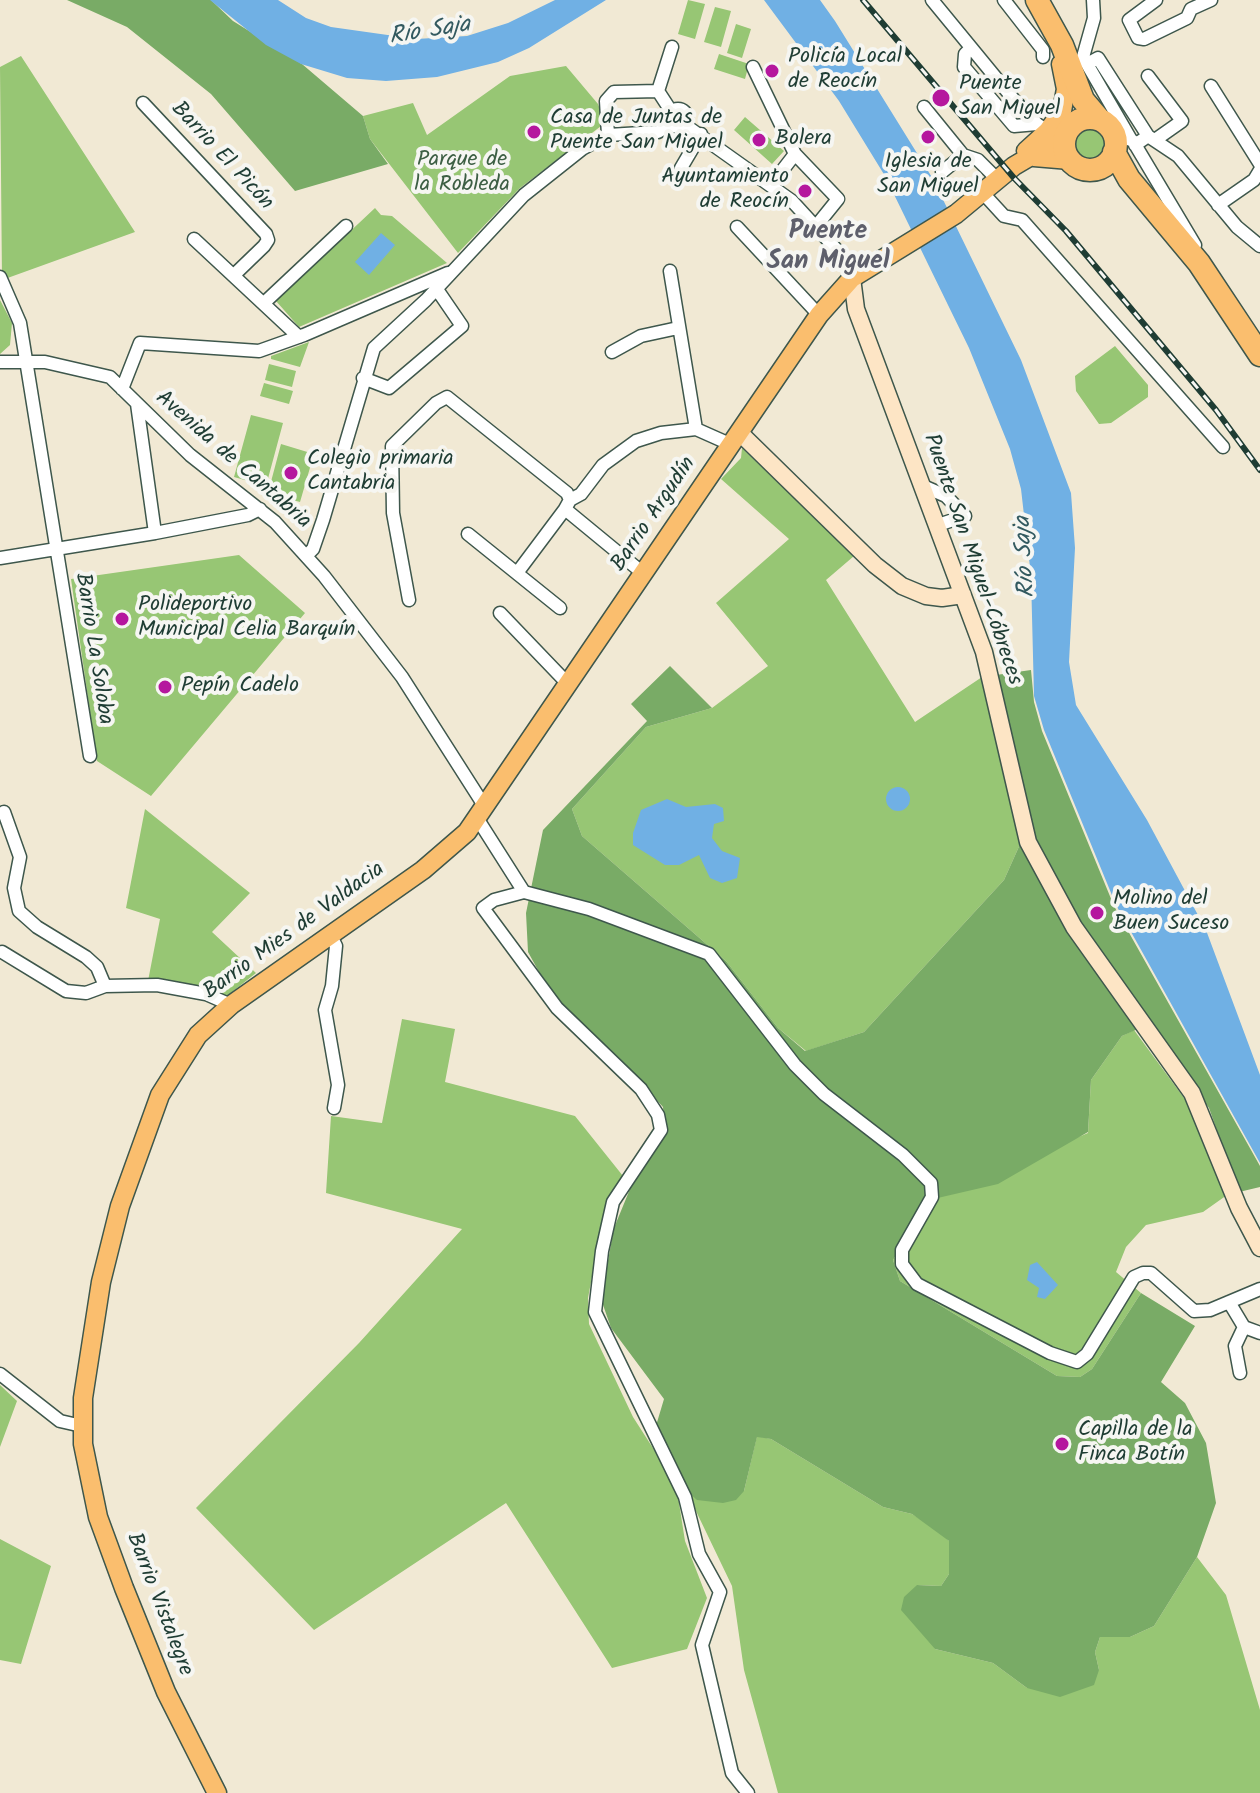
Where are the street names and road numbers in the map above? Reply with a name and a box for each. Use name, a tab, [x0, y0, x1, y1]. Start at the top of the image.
street label: Barrio El Picón	[164, 97, 278, 217]
street label: Avenida de Cantabria	[149, 386, 315, 536]
street label: Puente San Miguel-Cóbreces	[916, 431, 1026, 689]
street label: Barrio Argudín	[607, 453, 703, 577]
street label: Barrio La Soloba	[67, 571, 117, 727]
street label: Barrio Mies de Valdacia	[199, 857, 391, 1007]
street label: Barrio Vistalegre	[119, 1530, 197, 1680]

